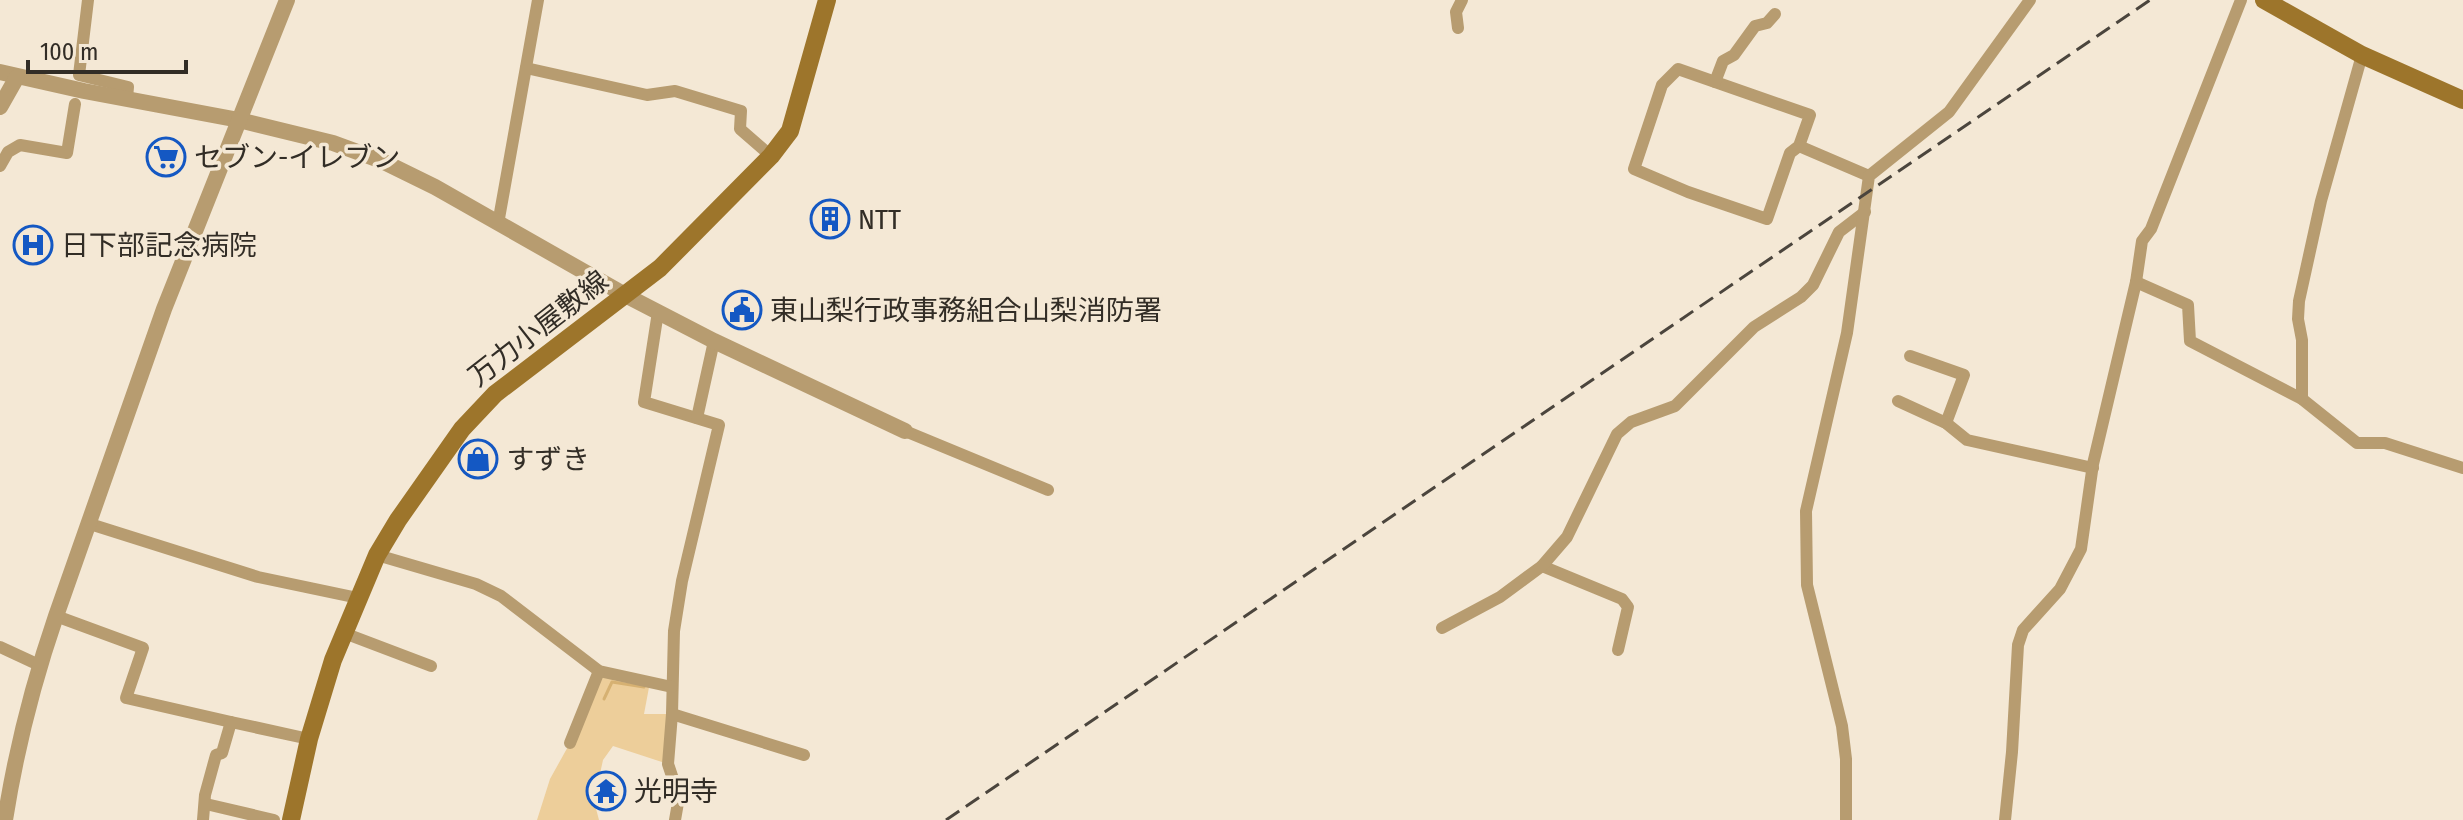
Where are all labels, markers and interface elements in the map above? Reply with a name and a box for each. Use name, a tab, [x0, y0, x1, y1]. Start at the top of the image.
scale bar	[28, 24, 186, 74]
text: 100 m	[40, 38, 98, 66]
supermarket icon: セブン-イレブン	[145, 136, 187, 178]
place label: セブン-イレブン	[194, 141, 400, 174]
building icon: NTT	[809, 198, 851, 240]
place label: NTT	[858, 203, 901, 236]
hospital icon: 日下部記念病院	[12, 224, 54, 266]
place label: 日下部記念病院	[61, 229, 257, 262]
street label: 万力小屋敷線	[462, 264, 615, 393]
public building icon: 東山梨行政事務組合山梨消防署	[721, 289, 763, 331]
place label: 東山梨行政事務組合山梨消防署	[770, 294, 1162, 327]
shop icon: すずき	[457, 438, 499, 480]
place label: すずき	[506, 443, 590, 476]
temple icon: 光明寺	[585, 770, 627, 812]
place label: 光明寺	[634, 775, 718, 808]

